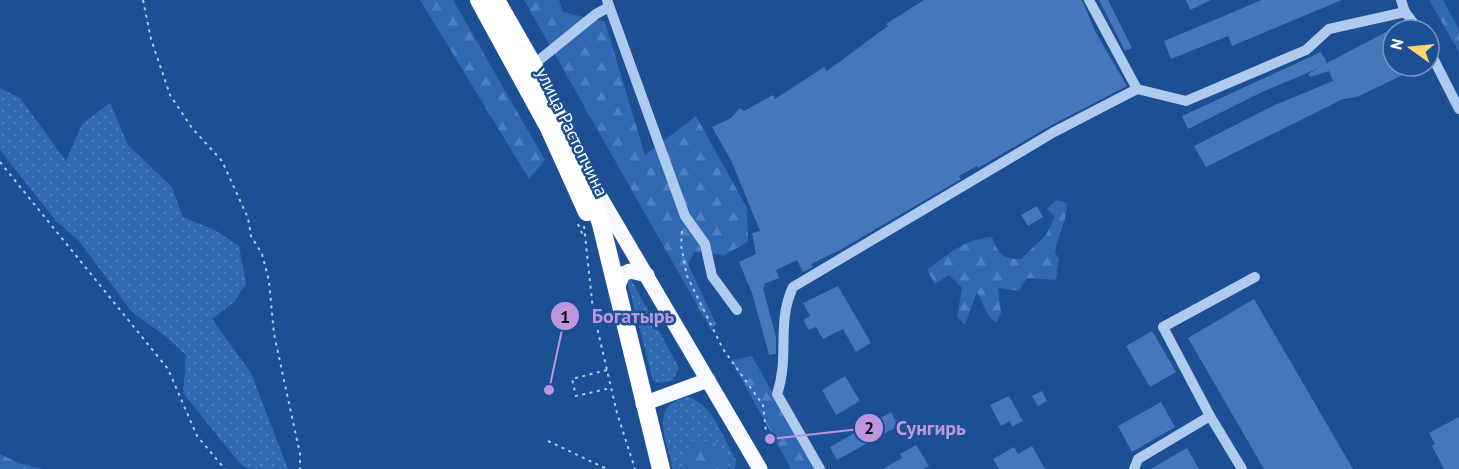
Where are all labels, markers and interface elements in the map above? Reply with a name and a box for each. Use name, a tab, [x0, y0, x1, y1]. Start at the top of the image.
north arrow	[1381, 18, 1441, 78]
text: N	[1385, 36, 1408, 52]
street label: улица Растопчина	[531, 64, 614, 200]
callout: Богатырь	[550, 297, 687, 335]
text: Богатырь	[592, 303, 674, 329]
text: 1	[560, 305, 570, 328]
callout: Сунгирь	[854, 409, 978, 447]
text: Сунгирь	[896, 415, 966, 441]
text: 2	[864, 416, 874, 439]

